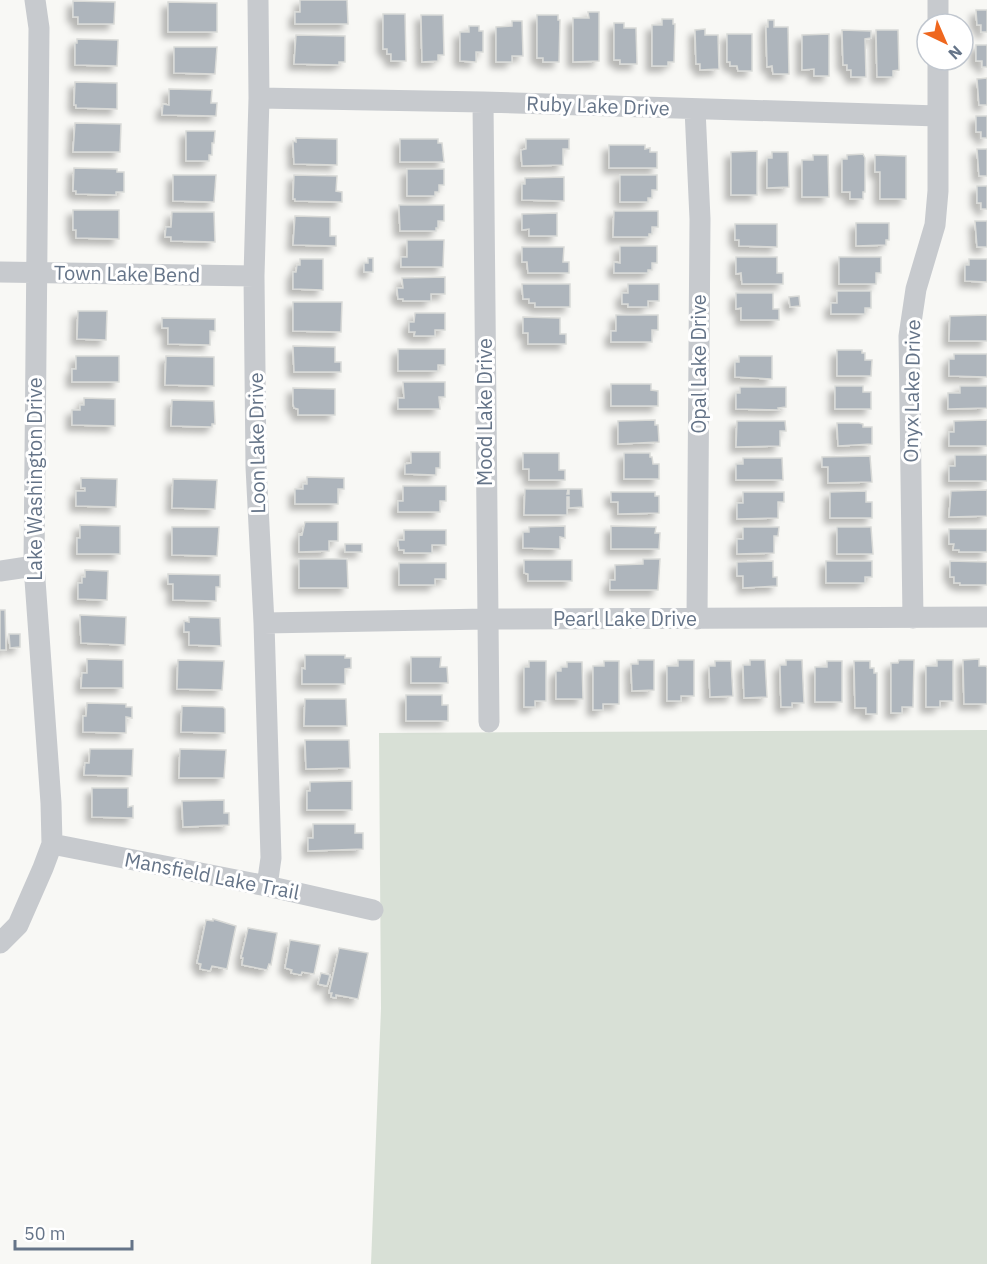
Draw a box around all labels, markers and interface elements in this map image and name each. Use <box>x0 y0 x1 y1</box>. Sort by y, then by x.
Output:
north arrow <box>915 12 975 72</box>
text: N <box>944 42 967 64</box>
street label: Ruby Lake Drive <box>526 90 670 121</box>
street label: Town Lake Bend <box>54 259 200 288</box>
street label: Opal Lake Drive <box>685 294 712 434</box>
street label: Onyx Lake Drive <box>897 319 926 463</box>
street label: Mood Lake Drive <box>471 338 498 486</box>
street label: Loon Lake Drive <box>242 372 271 514</box>
street label: Lake Washington Drive <box>21 377 48 581</box>
street label: Pearl Lake Drive <box>553 605 697 632</box>
street label: Mansfield Lake Trail <box>122 845 302 906</box>
scale bar <box>15 1213 132 1251</box>
text: 50 m <box>24 1222 66 1245</box>

